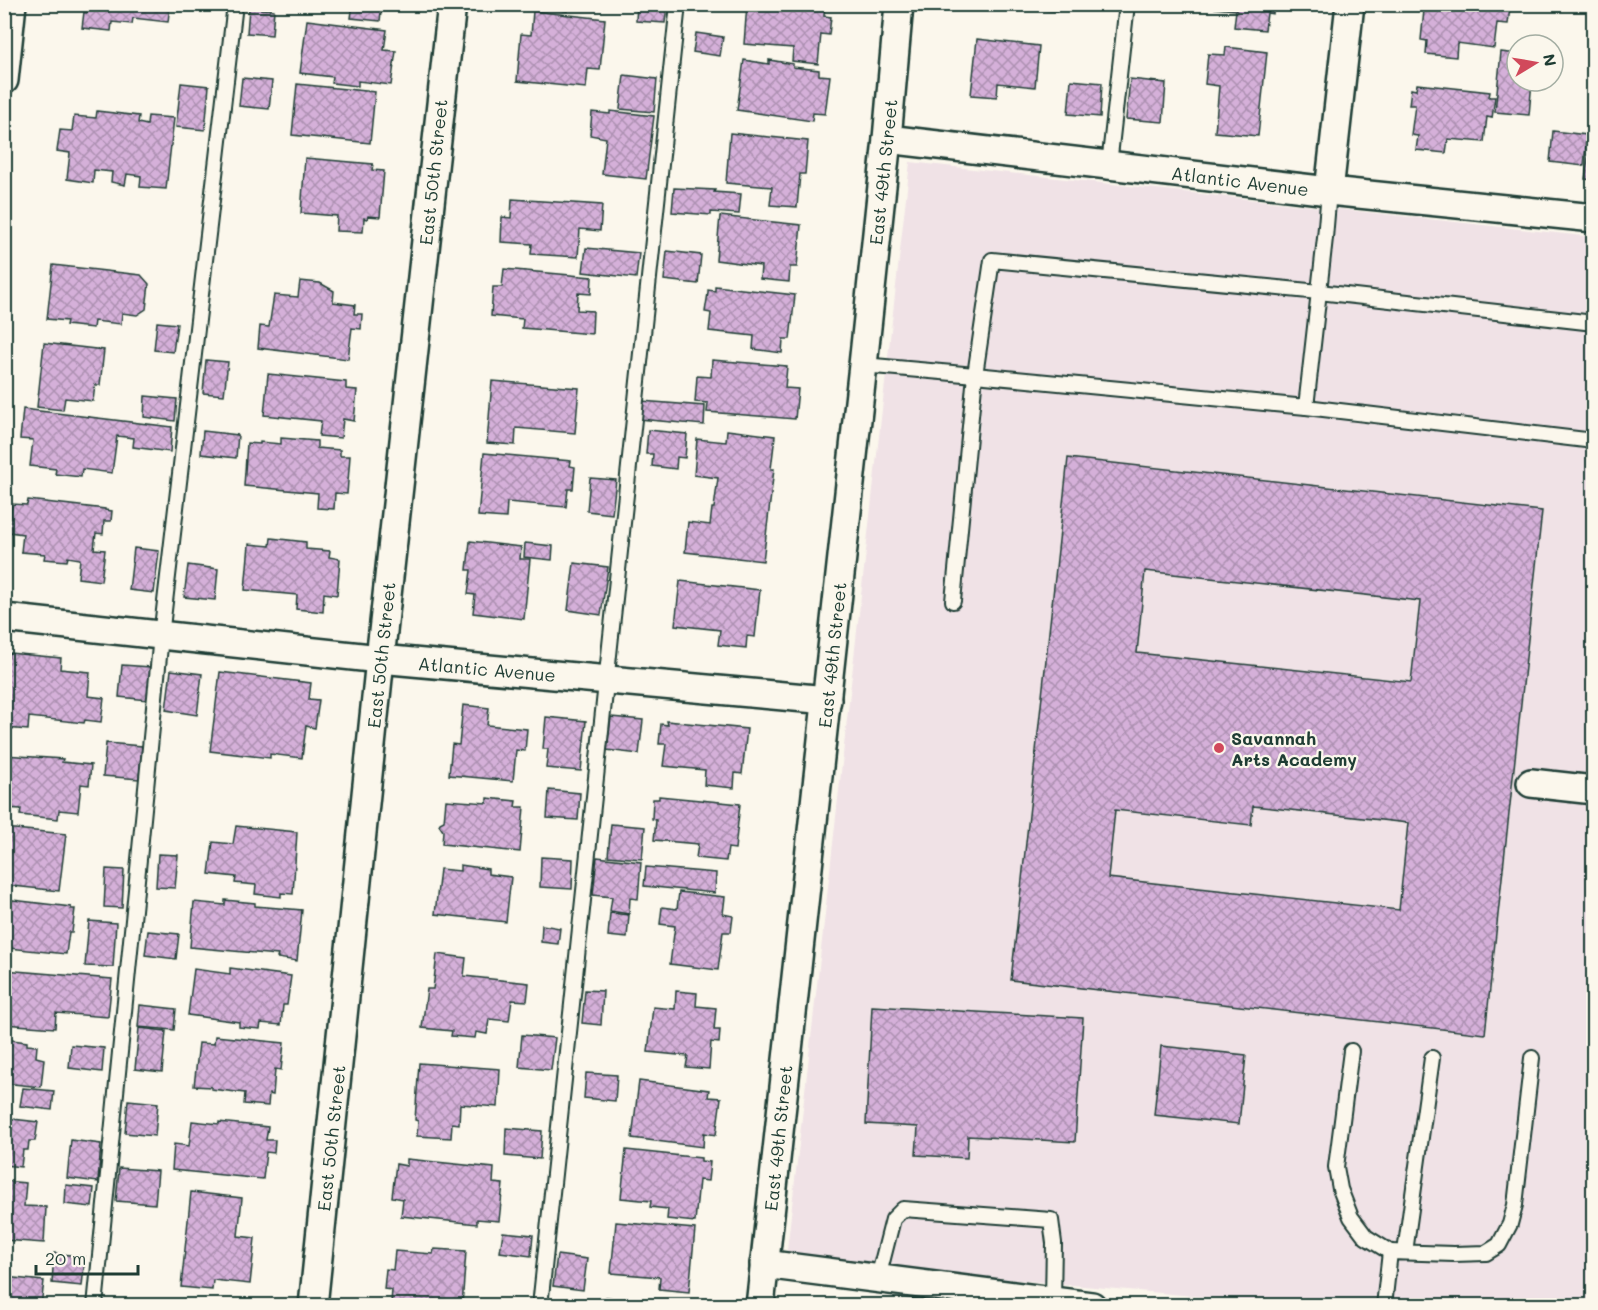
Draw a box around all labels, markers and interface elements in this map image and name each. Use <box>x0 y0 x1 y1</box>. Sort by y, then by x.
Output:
north arrow <box>1505 33 1565 93</box>
text: N <box>1539 52 1562 68</box>
street label: East 50th Street <box>413 98 453 246</box>
street label: East 49th Street <box>863 98 903 246</box>
street label: Atlantic Avenue <box>1170 161 1310 201</box>
street label: East 50th Street <box>361 581 401 729</box>
street label: East 49th Street <box>812 581 852 729</box>
street label: Atlantic Avenue <box>417 651 557 687</box>
place label: Savannah Arts Academy <box>1231 726 1357 771</box>
marker: Savannah Arts Academy <box>1212 741 1226 755</box>
street label: East 50th Street <box>311 1064 351 1212</box>
street label: East 49th Street <box>758 1064 798 1212</box>
scale bar <box>36 1238 138 1276</box>
text: 20 m <box>45 1246 86 1270</box>

